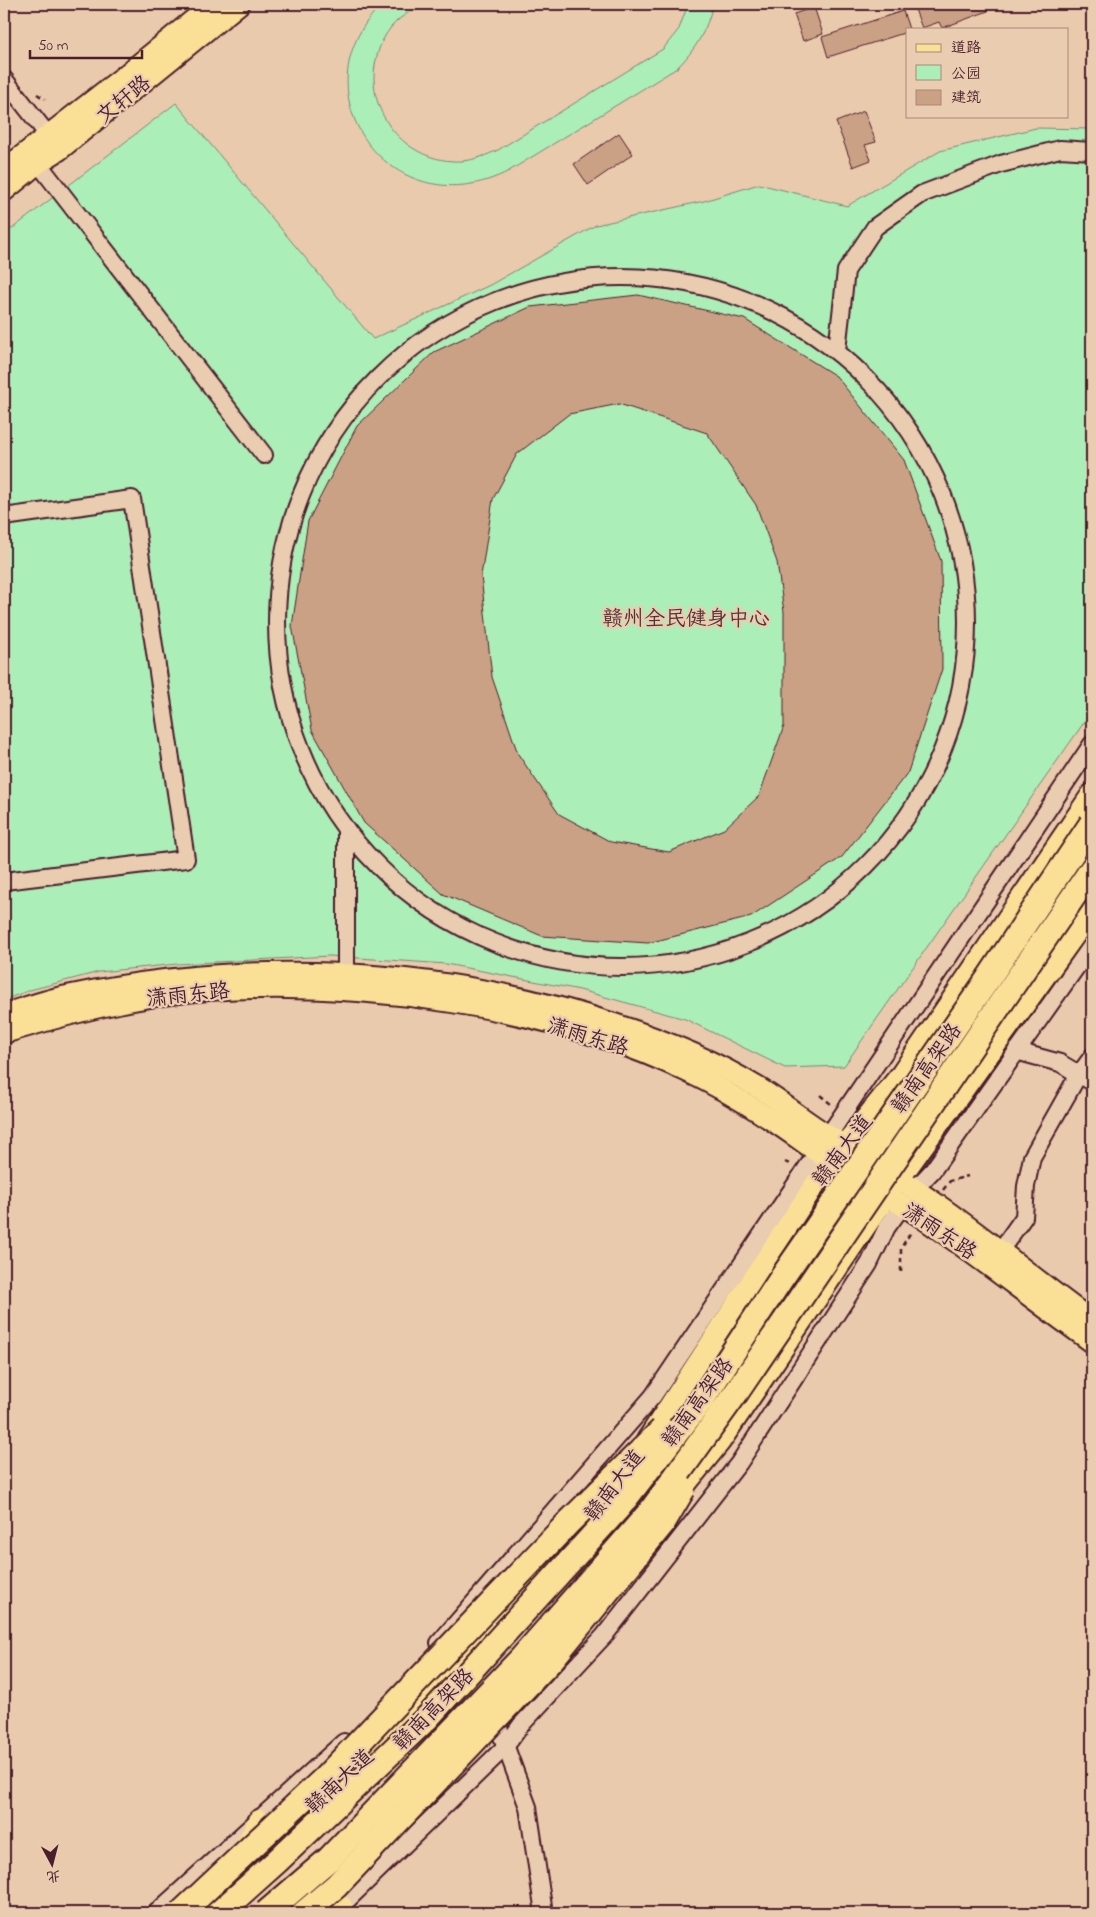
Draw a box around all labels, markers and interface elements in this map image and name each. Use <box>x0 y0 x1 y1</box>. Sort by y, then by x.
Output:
scale bar <box>30 28 142 60</box>
legend <box>906 28 1068 118</box>
text: 50 m <box>38 35 69 57</box>
text: 道路 <box>951 37 981 59</box>
text: 公园 <box>951 63 981 85</box>
street label: 文轩路 <box>90 69 158 132</box>
text: 建筑 <box>951 87 981 109</box>
park label: 赣州全民健身中心 <box>602 605 770 635</box>
street label: 潇雨东路 <box>145 977 232 1015</box>
street label: 潇雨东路 <box>543 1011 632 1065</box>
street label: 赣南高架路 <box>885 1018 970 1121</box>
street label: 赣南大道 <box>806 1109 881 1194</box>
street label: 潇雨东路 <box>896 1197 982 1269</box>
street label: 赣南高架路 <box>656 1352 742 1454</box>
street label: 赣南大道 <box>578 1444 653 1529</box>
street label: 赣南高架路 <box>387 1662 482 1759</box>
street label: 赣南大道 <box>299 1743 381 1822</box>
north arrow <box>28 1840 78 1890</box>
text: 北 <box>45 1864 62 1887</box>

